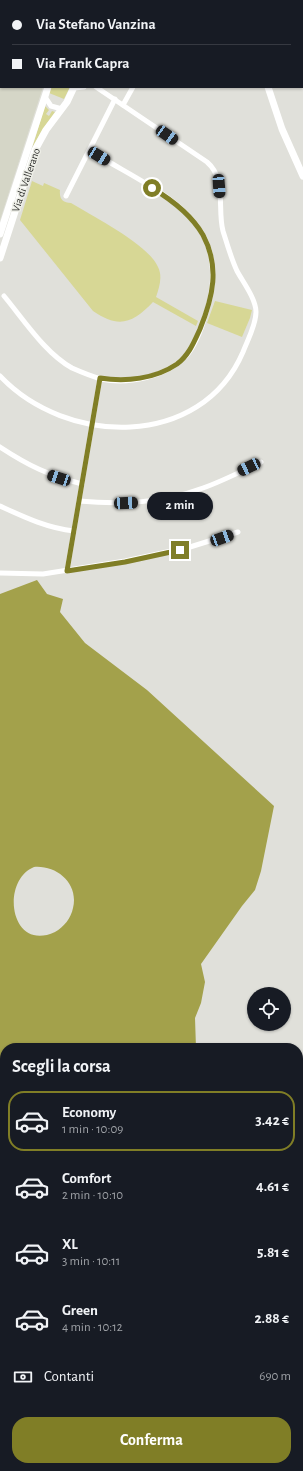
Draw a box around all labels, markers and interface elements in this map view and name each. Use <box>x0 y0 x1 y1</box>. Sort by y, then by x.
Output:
text: Via Stefano Vanzina <box>36 17 156 32</box>
text: Via Frank Capra <box>36 56 129 71</box>
car <box>154 123 180 147</box>
car <box>86 145 112 167</box>
street label: Via di Vallerano <box>10 147 42 213</box>
car <box>212 174 226 198</box>
route start <box>143 179 161 197</box>
car <box>236 456 262 478</box>
car <box>46 469 72 487</box>
callout: 2 min <box>147 492 213 520</box>
car <box>114 496 138 510</box>
text: 2 min <box>166 499 194 512</box>
car <box>209 528 235 548</box>
route end <box>171 541 189 559</box>
map controls <box>247 987 291 1031</box>
button: locate <box>247 987 291 1031</box>
text: Scegli la corsa <box>12 1058 111 1076</box>
icon: car <box>14 1103 50 1139</box>
text: Economy <box>62 1105 116 1120</box>
text: 3.42 € <box>255 1113 289 1128</box>
text: 1 min · 10:09 <box>62 1123 123 1136</box>
icon: car <box>14 1169 50 1205</box>
text: Comfort <box>62 1171 111 1186</box>
text: 4.61 € <box>256 1179 289 1194</box>
text: 2 min · 10:10 <box>62 1189 123 1202</box>
icon: car <box>14 1235 50 1271</box>
text: XL <box>62 1237 78 1252</box>
text: 5.81 € <box>257 1245 289 1260</box>
text: 3 min · 10:11 <box>62 1255 120 1268</box>
icon: car <box>14 1301 50 1337</box>
text: Green <box>62 1303 98 1318</box>
text: 2.88 € <box>254 1311 289 1326</box>
text: 4 min · 10:12 <box>62 1321 123 1334</box>
icon: cash <box>12 1366 34 1388</box>
text: Contanti <box>44 1369 94 1384</box>
text: 690 m <box>259 1370 291 1383</box>
button: Conferma <box>12 1417 291 1463</box>

